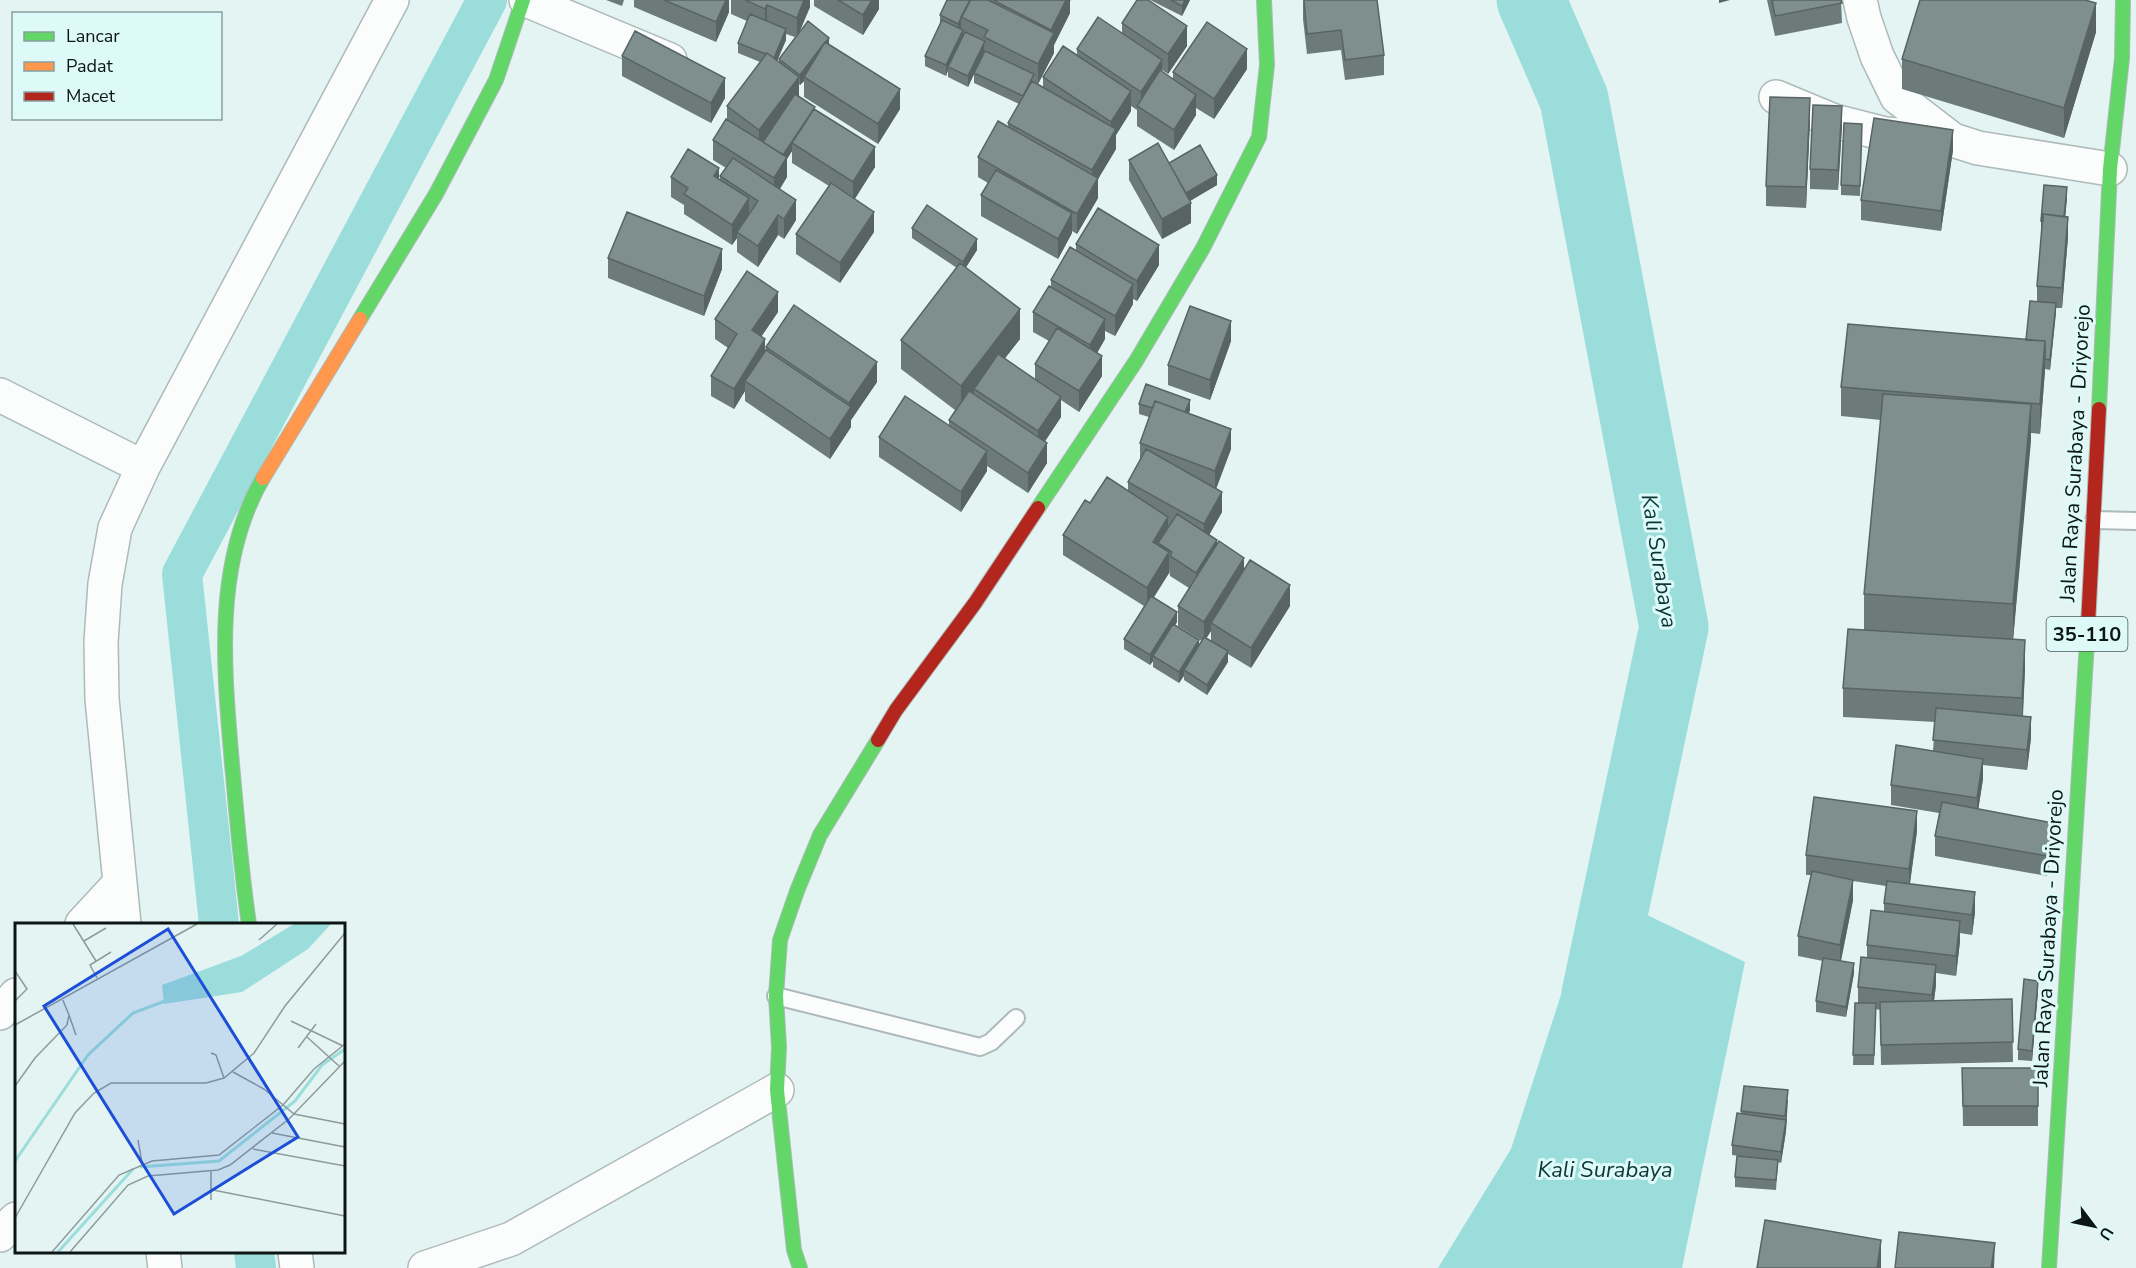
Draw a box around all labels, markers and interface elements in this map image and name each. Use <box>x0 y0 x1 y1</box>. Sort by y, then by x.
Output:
legend <box>12 12 222 120</box>
text: Lancar <box>66 24 120 48</box>
text: Padat <box>66 54 114 78</box>
text: Macet <box>66 84 116 108</box>
street label: Jalan Raya Surabaya - Driyorejo <box>2053 303 2097 604</box>
water label: Kali Surabaya <box>1634 492 1684 630</box>
road number: 35-110 <box>2046 617 2128 651</box>
street label: Jalan Raya Surabaya - Driyorejo <box>2026 788 2070 1089</box>
inset map <box>15 923 345 1253</box>
water label: Kali Surabaya <box>1537 1155 1673 1185</box>
north arrow <box>2064 1196 2124 1256</box>
text: U <box>2093 1223 2118 1244</box>

